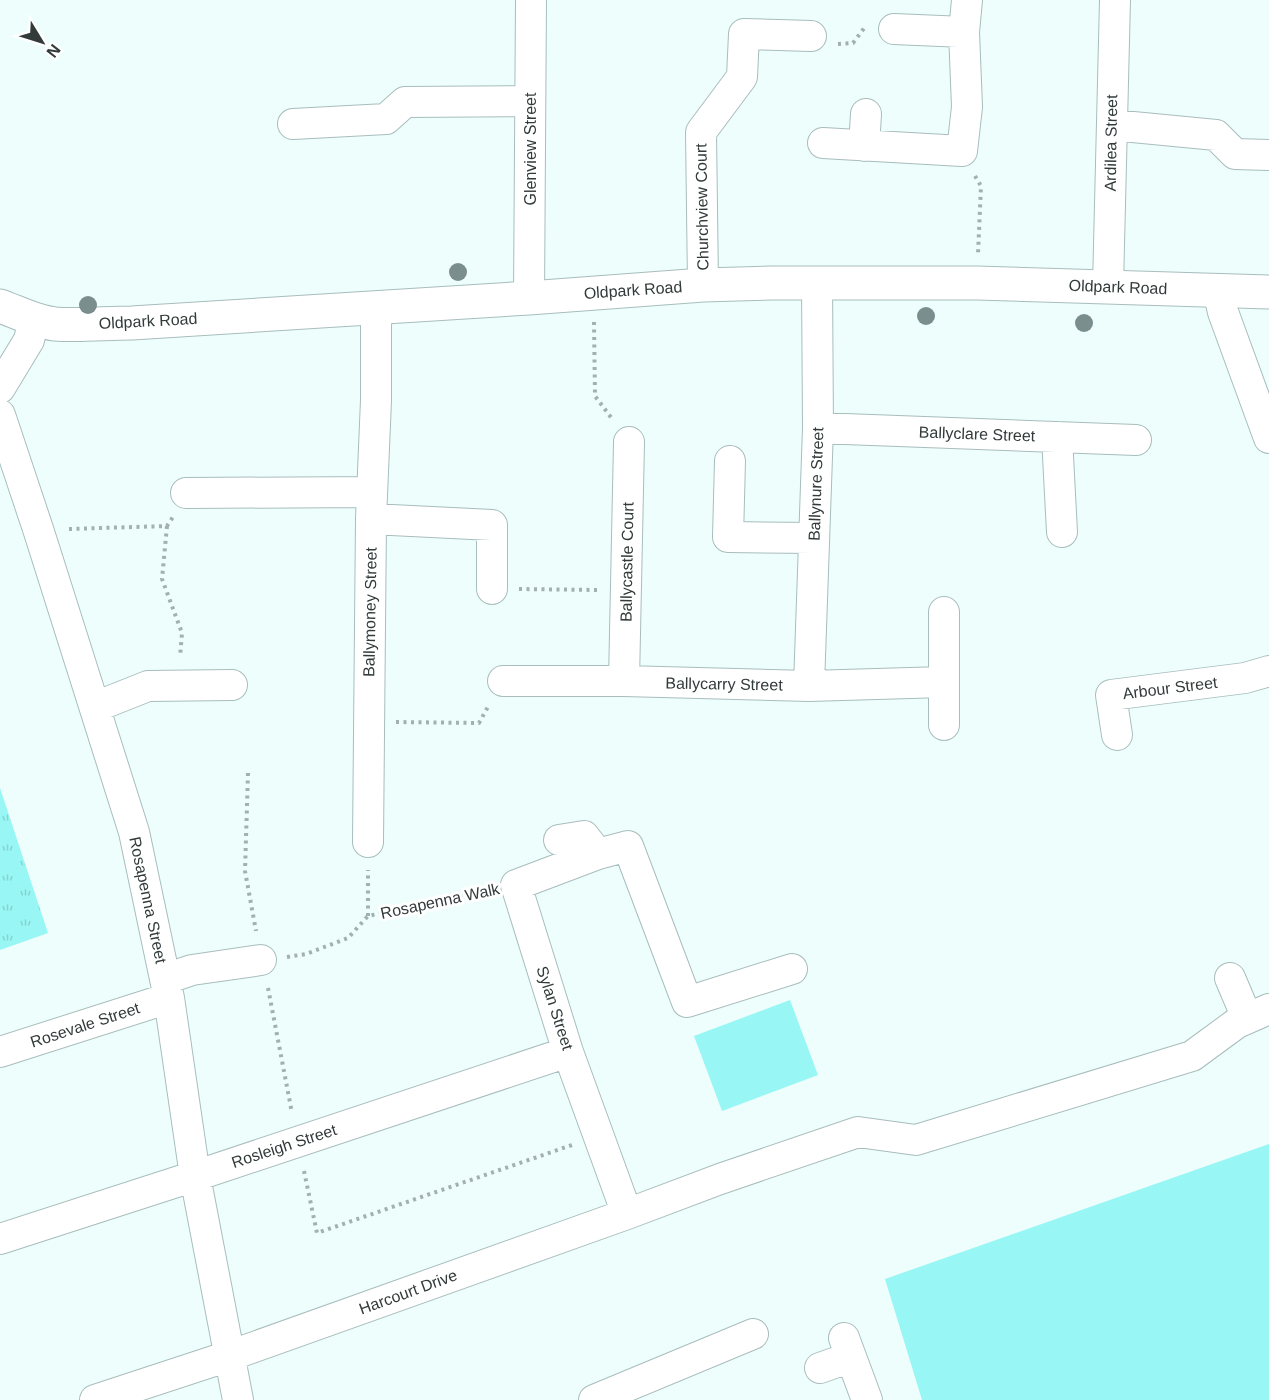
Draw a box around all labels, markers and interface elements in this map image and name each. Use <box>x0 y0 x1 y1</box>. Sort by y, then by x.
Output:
north arrow <box>12 12 72 72</box>
text: N <box>43 41 64 61</box>
street label: Glenview Street <box>522 92 539 205</box>
street label: Ardilea Street <box>1102 94 1120 192</box>
street label: Churchview Court <box>692 143 712 271</box>
street label: Oldpark Road <box>1068 277 1168 297</box>
street label: Oldpark Road <box>583 278 683 302</box>
street label: Oldpark Road <box>98 310 198 332</box>
street label: Ballyclare Street <box>918 423 1036 445</box>
street label: Ballynure Street <box>806 426 827 541</box>
street label: Ballycastle Court <box>617 501 637 622</box>
street label: Ballymoney Street <box>360 546 380 677</box>
street label: Ballycarry Street <box>665 674 783 694</box>
street label: Arbour Street <box>1122 674 1219 702</box>
street label: Rosapenna Street <box>126 835 170 965</box>
street label: Rosapenna Walk <box>379 880 502 922</box>
street label: Sylan Street <box>533 964 577 1053</box>
street label: Rosevale Street <box>28 999 142 1051</box>
street label: Rosleigh Street <box>229 1121 339 1171</box>
street label: Harcourt Drive <box>357 1266 459 1318</box>

